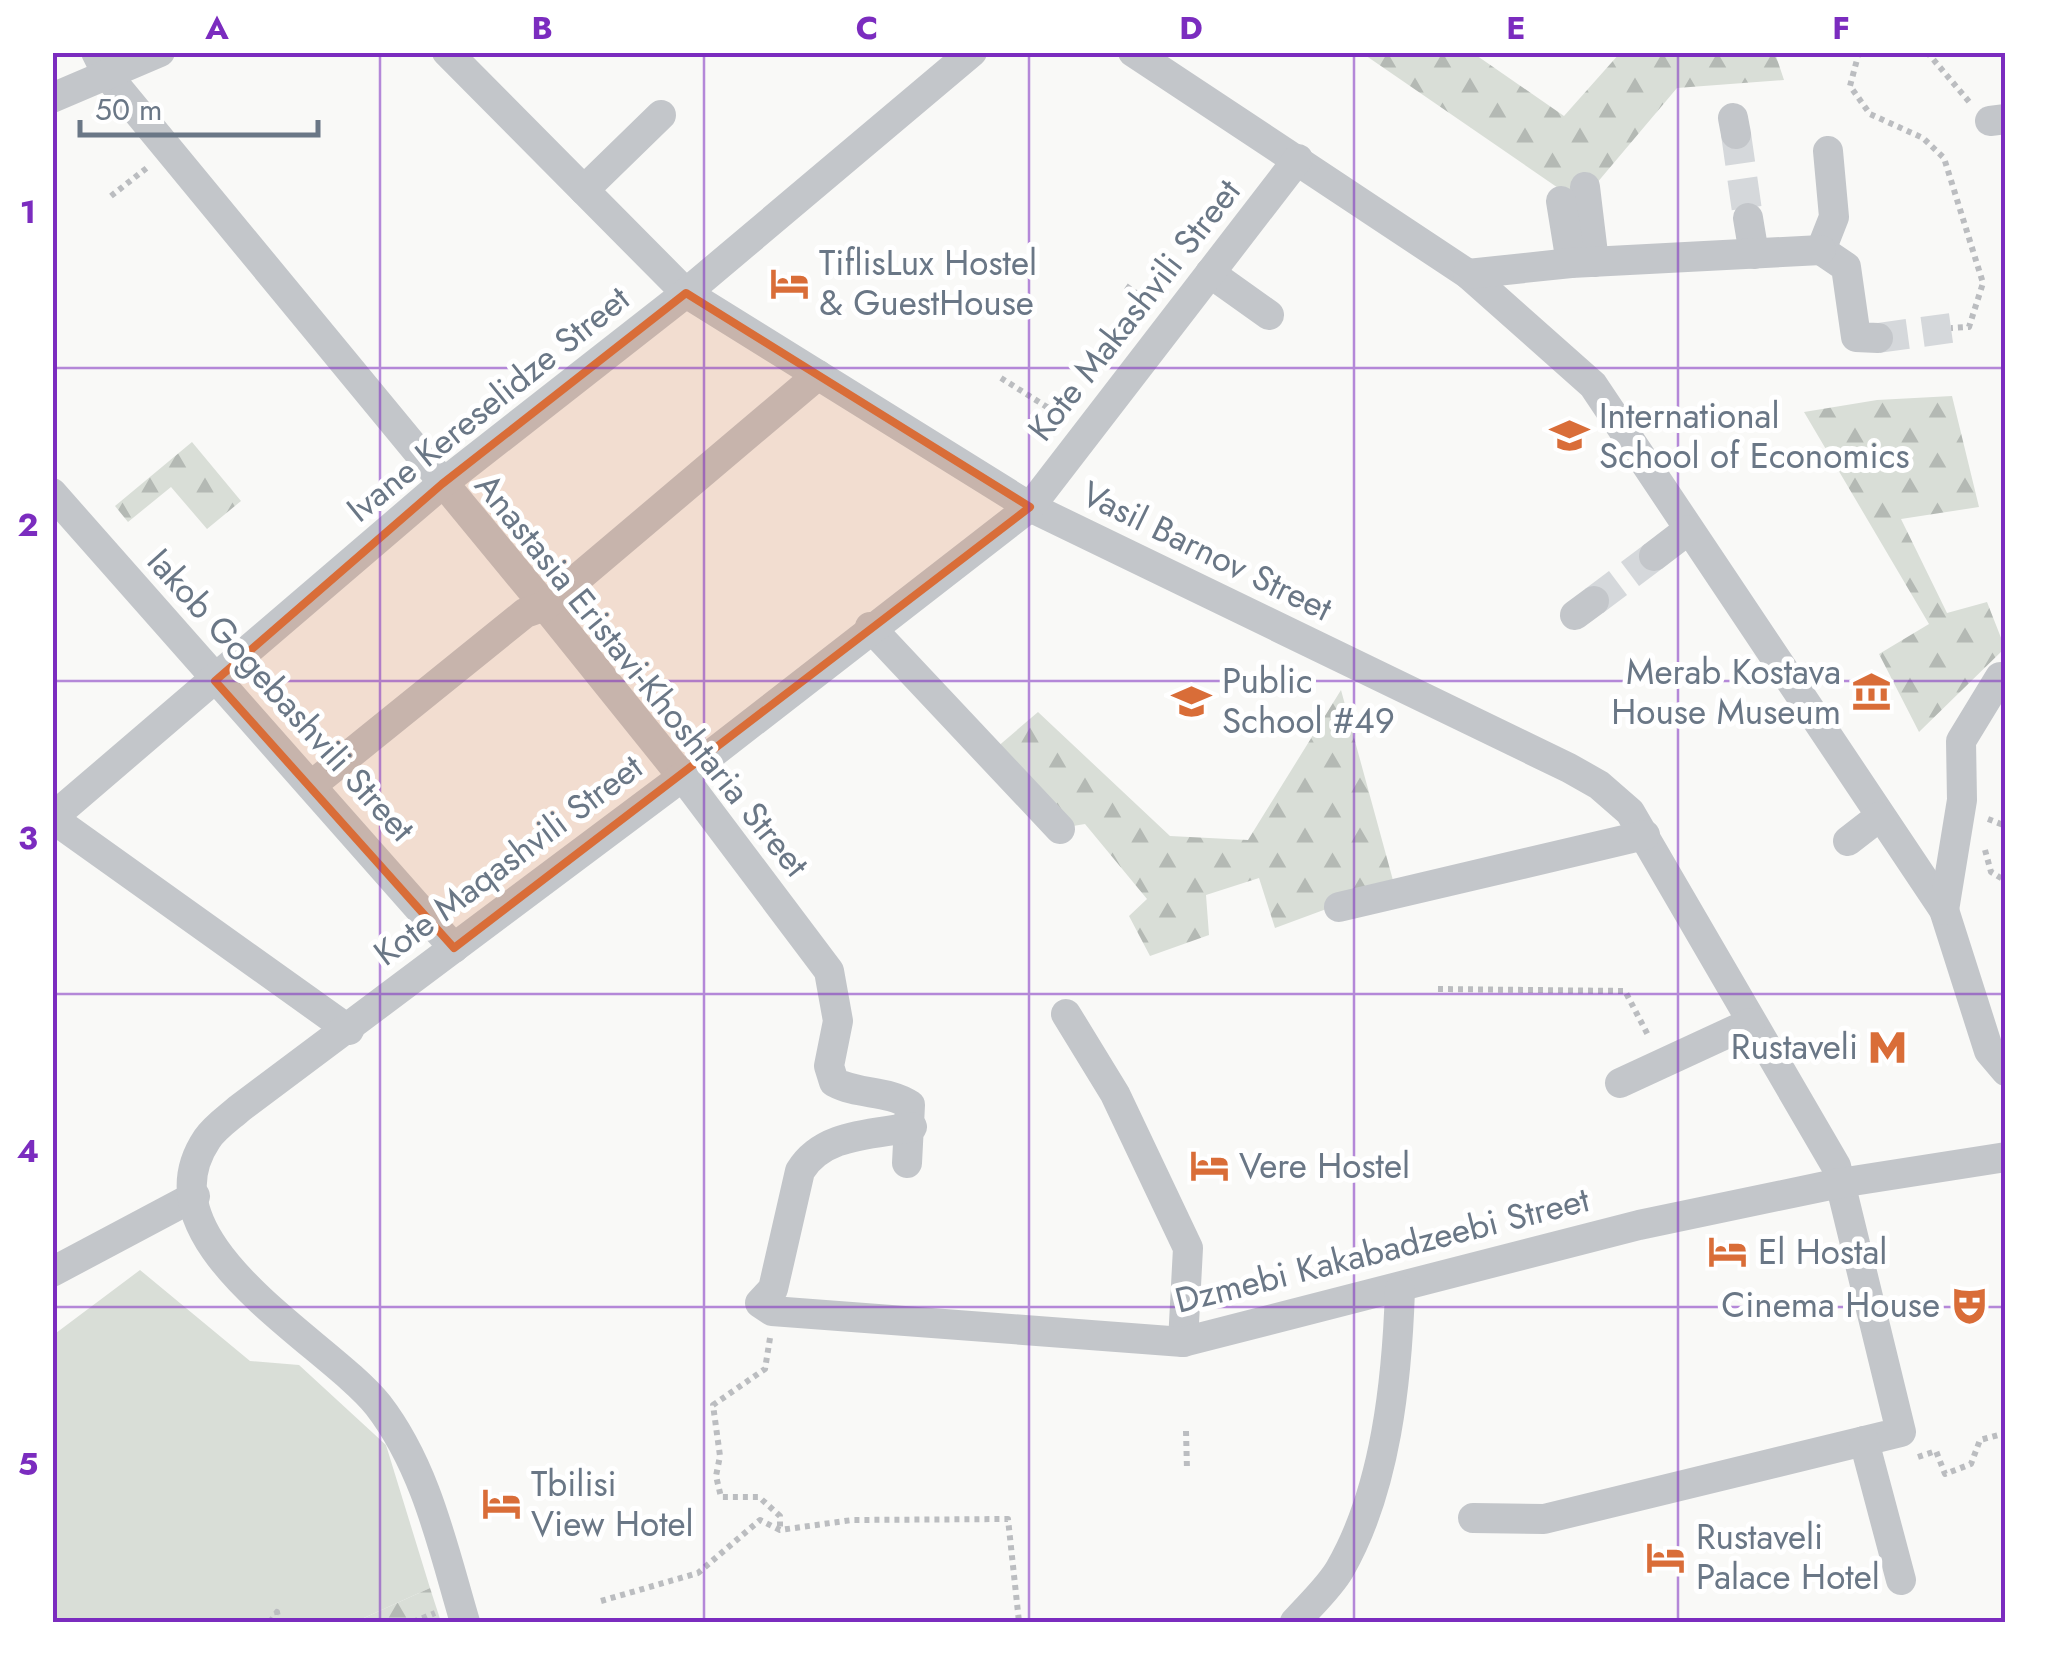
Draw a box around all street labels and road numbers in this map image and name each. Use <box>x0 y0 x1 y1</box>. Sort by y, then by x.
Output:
street label: Kote Makashvili Street <box>1016 168 1253 452</box>
street label: Ivane Kereselidze Street <box>336 274 641 534</box>
street label: Anastasia Eristavi-Khoshtaria Street <box>463 462 821 888</box>
street label: Vasil Barnov Street <box>1073 469 1341 634</box>
street label: Iakob Gogebashvili Street <box>136 538 427 853</box>
street label: Kote Maqashvili Street <box>363 742 653 978</box>
street label: Dzmebi Kakabadzeebi Street <box>1170 1174 1595 1326</box>

